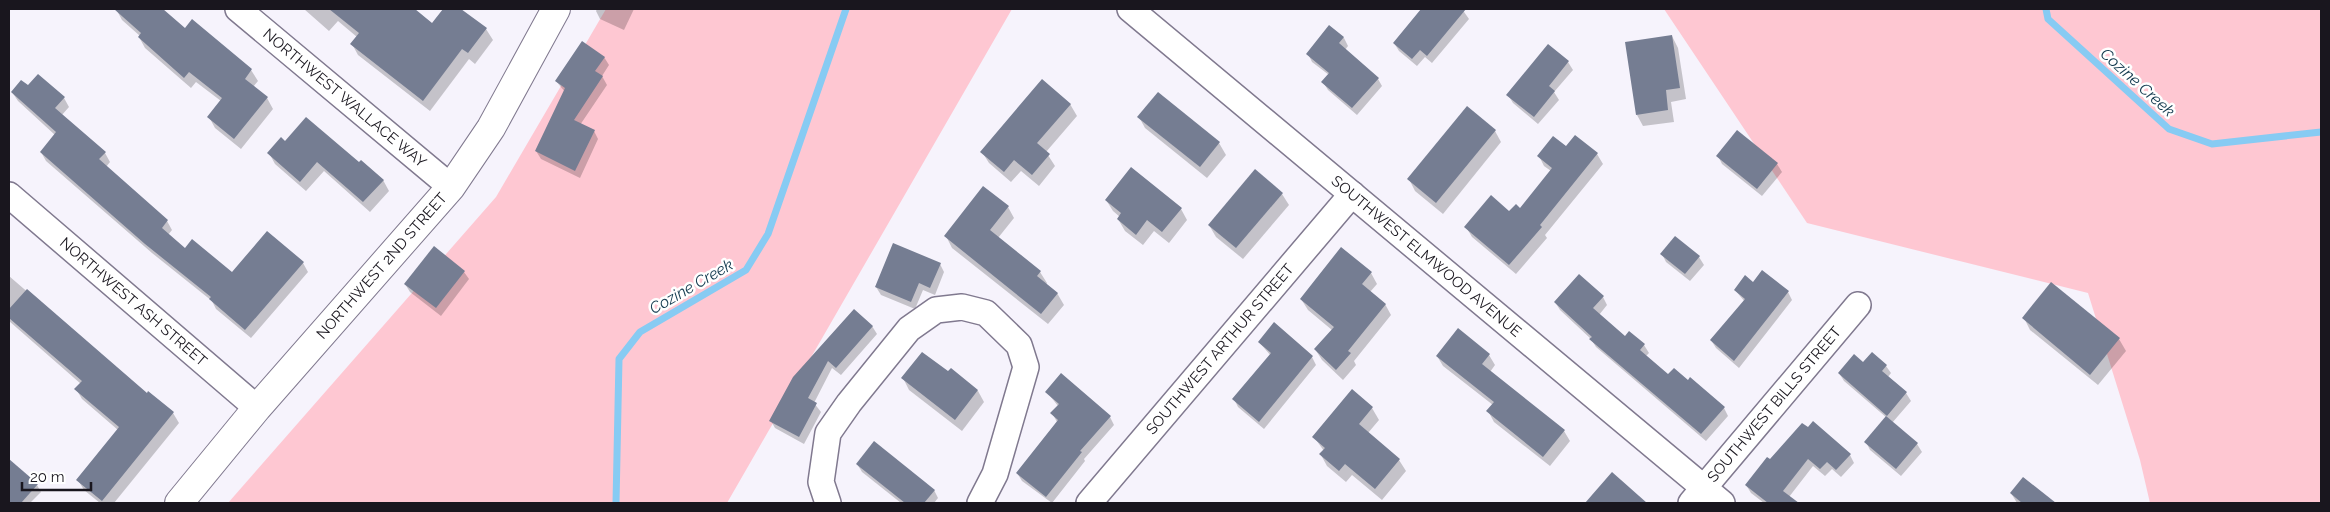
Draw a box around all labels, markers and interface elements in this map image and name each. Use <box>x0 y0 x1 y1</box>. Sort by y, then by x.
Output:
street label: NORTHWEST WALLACE WAY <box>259 25 430 172</box>
water label: Cozine Creek <box>2097 44 2179 121</box>
street label: SOUTHWEST ELMWOOD AVENUE <box>1328 172 1525 341</box>
street label: NORTHWEST 2ND STREET <box>313 189 451 343</box>
street label: NORTHWEST ASH STREET <box>56 234 211 370</box>
water label: Cozine Creek <box>646 255 737 318</box>
street label: SOUTHWEST ARTHUR STREET <box>1142 260 1298 438</box>
street label: SOUTHWEST BILLS STREET <box>1703 323 1845 486</box>
scale bar <box>22 460 91 492</box>
text: 20 m <box>30 468 65 486</box>

